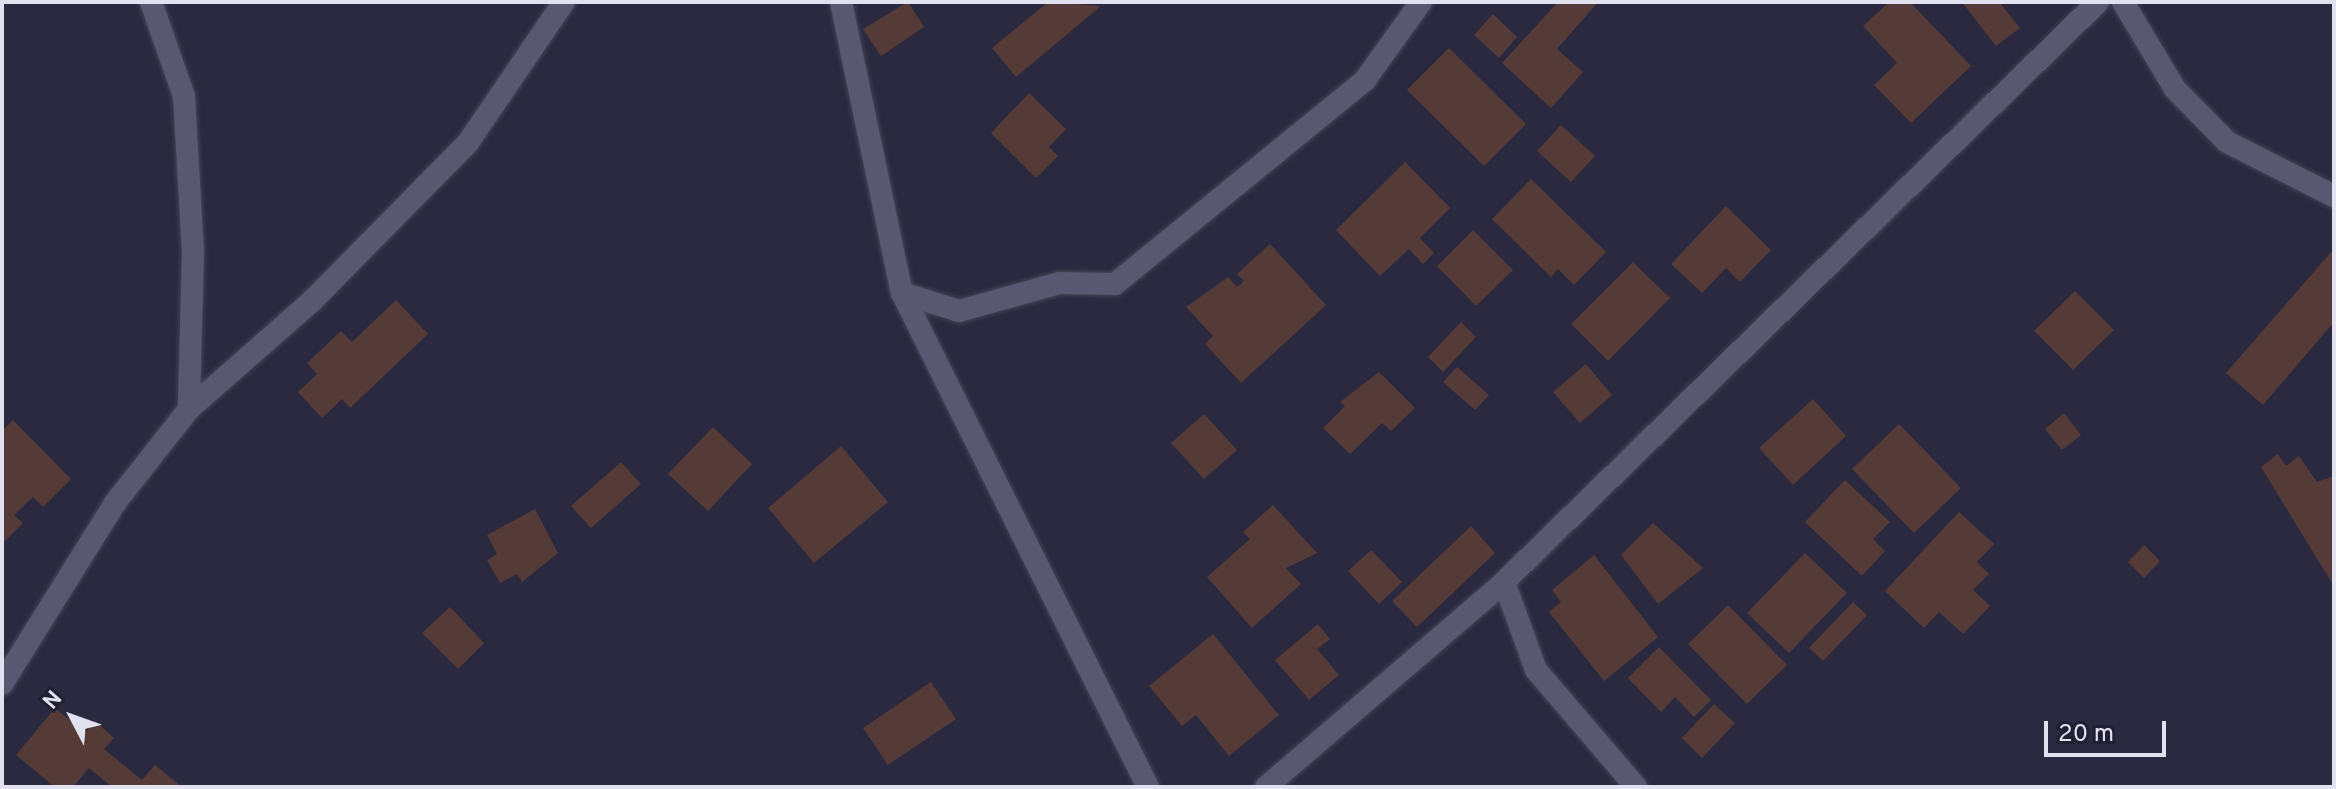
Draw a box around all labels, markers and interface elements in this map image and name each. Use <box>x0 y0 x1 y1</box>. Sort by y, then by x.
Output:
north arrow <box>32 677 112 757</box>
text: N <box>38 686 69 716</box>
scale bar <box>2048 705 2170 755</box>
text: 20 m <box>2058 720 2114 750</box>

